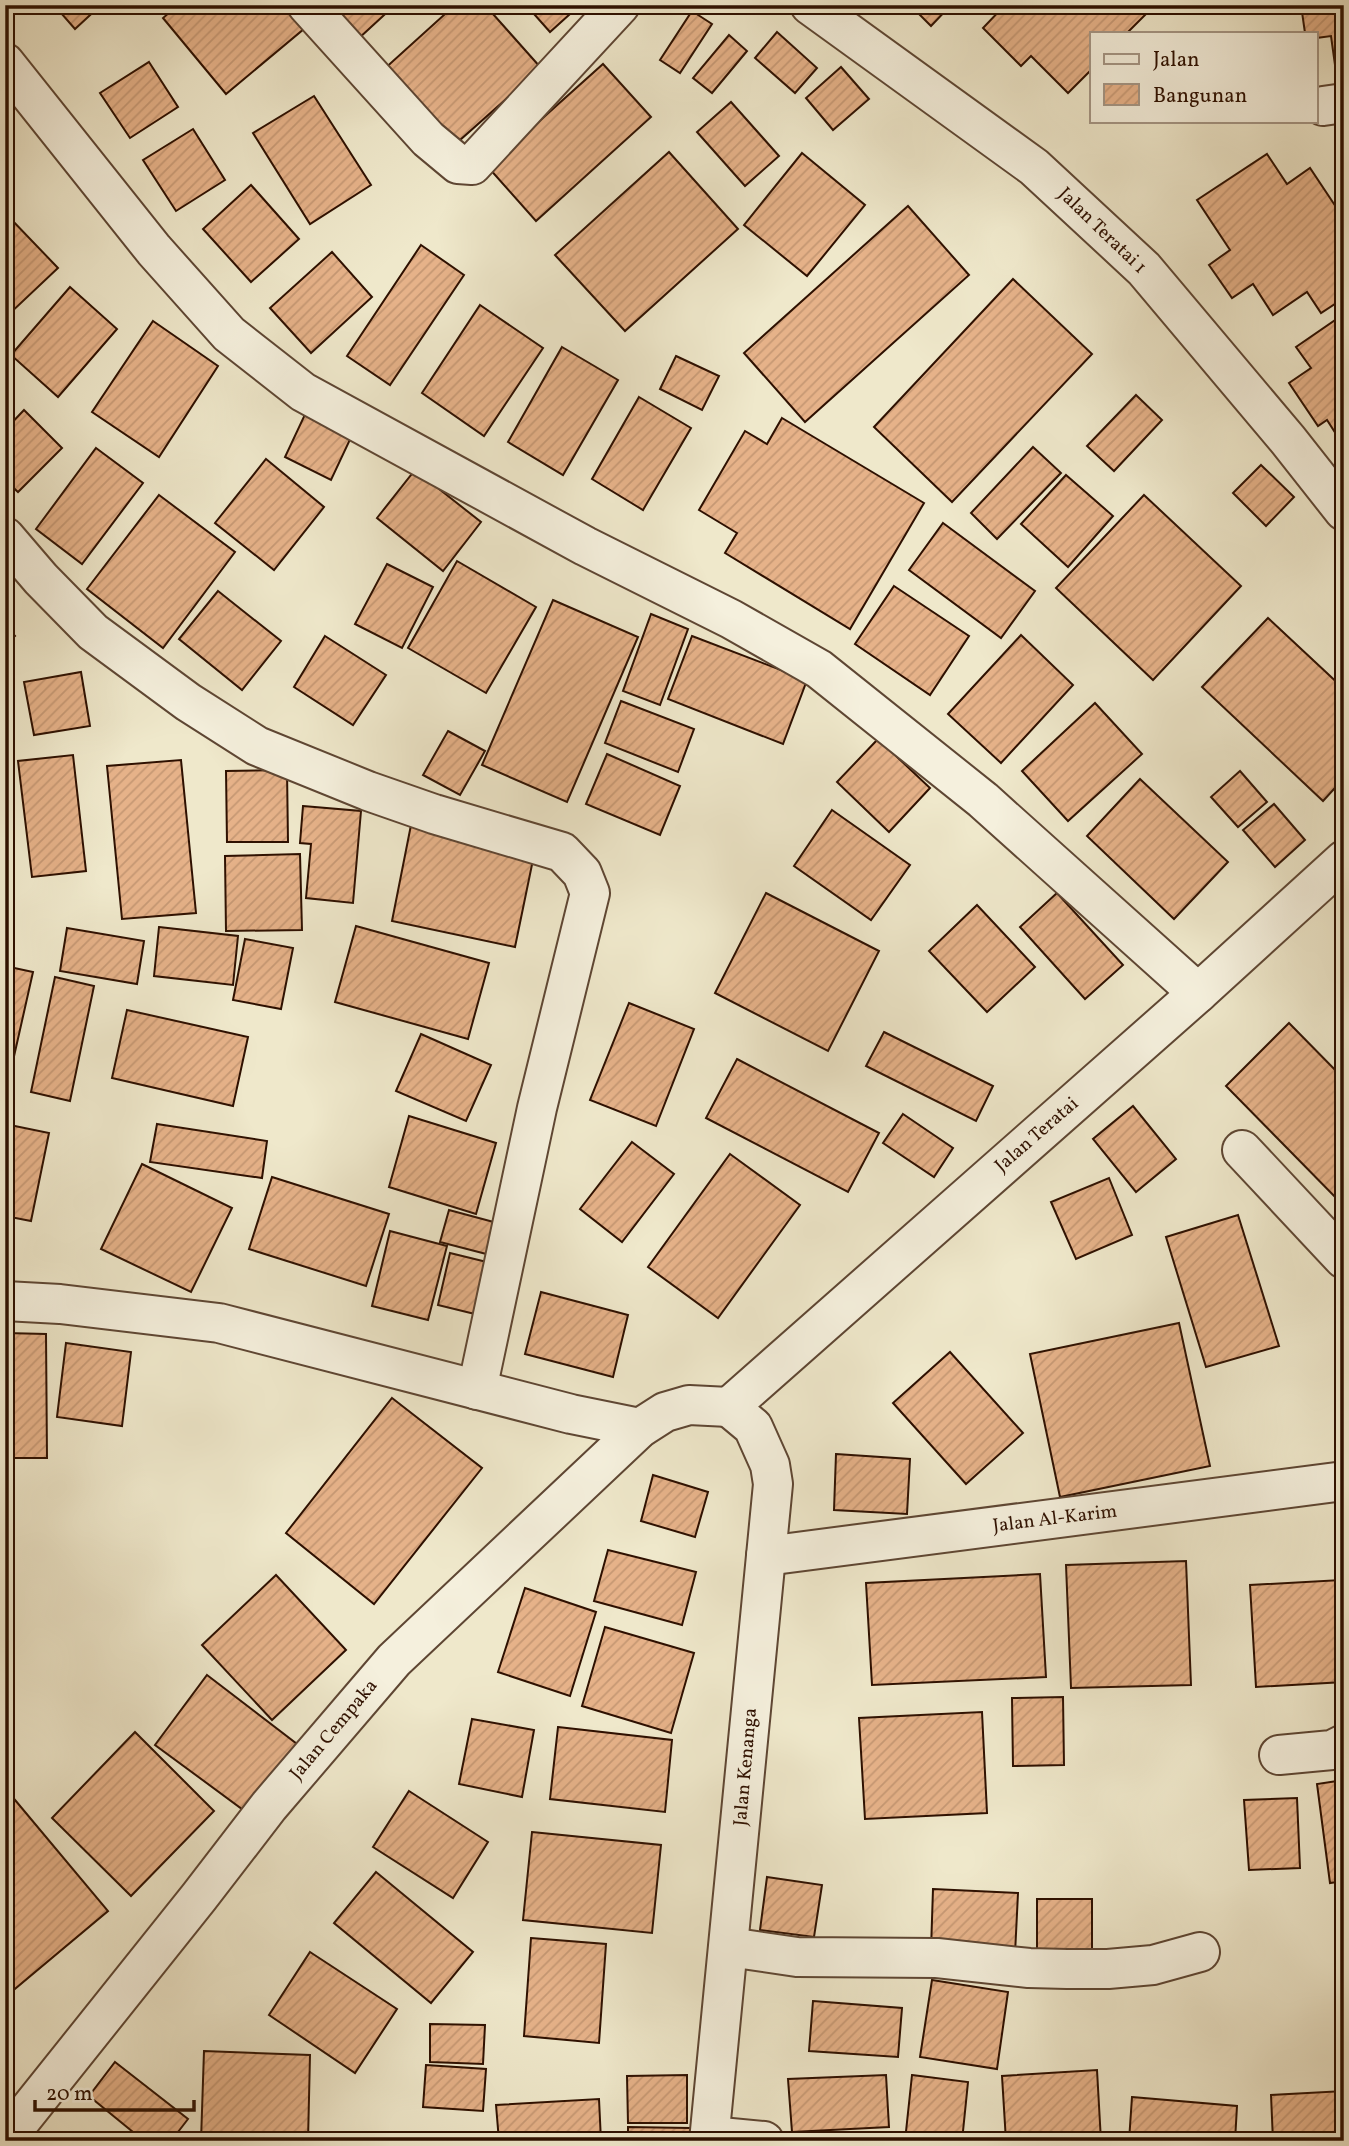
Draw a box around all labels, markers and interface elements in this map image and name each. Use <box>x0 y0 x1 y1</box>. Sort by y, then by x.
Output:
legend <box>1090 32 1318 122</box>
text: Jalan <box>1153 46 1200 75</box>
text: Bangunan <box>1153 82 1247 111</box>
street label: Jalan Teratai 1 <box>1052 182 1152 280</box>
street label: Jalan Teratai <box>990 1091 1085 1179</box>
street label: Jalan Al-Karim <box>991 1498 1119 1540</box>
street label: Jalan Cempaka <box>284 1674 384 1786</box>
street label: Jalan Kenanga <box>728 1707 764 1827</box>
scale bar <box>35 2069 194 2113</box>
text: 20 m <box>46 2080 92 2109</box>

